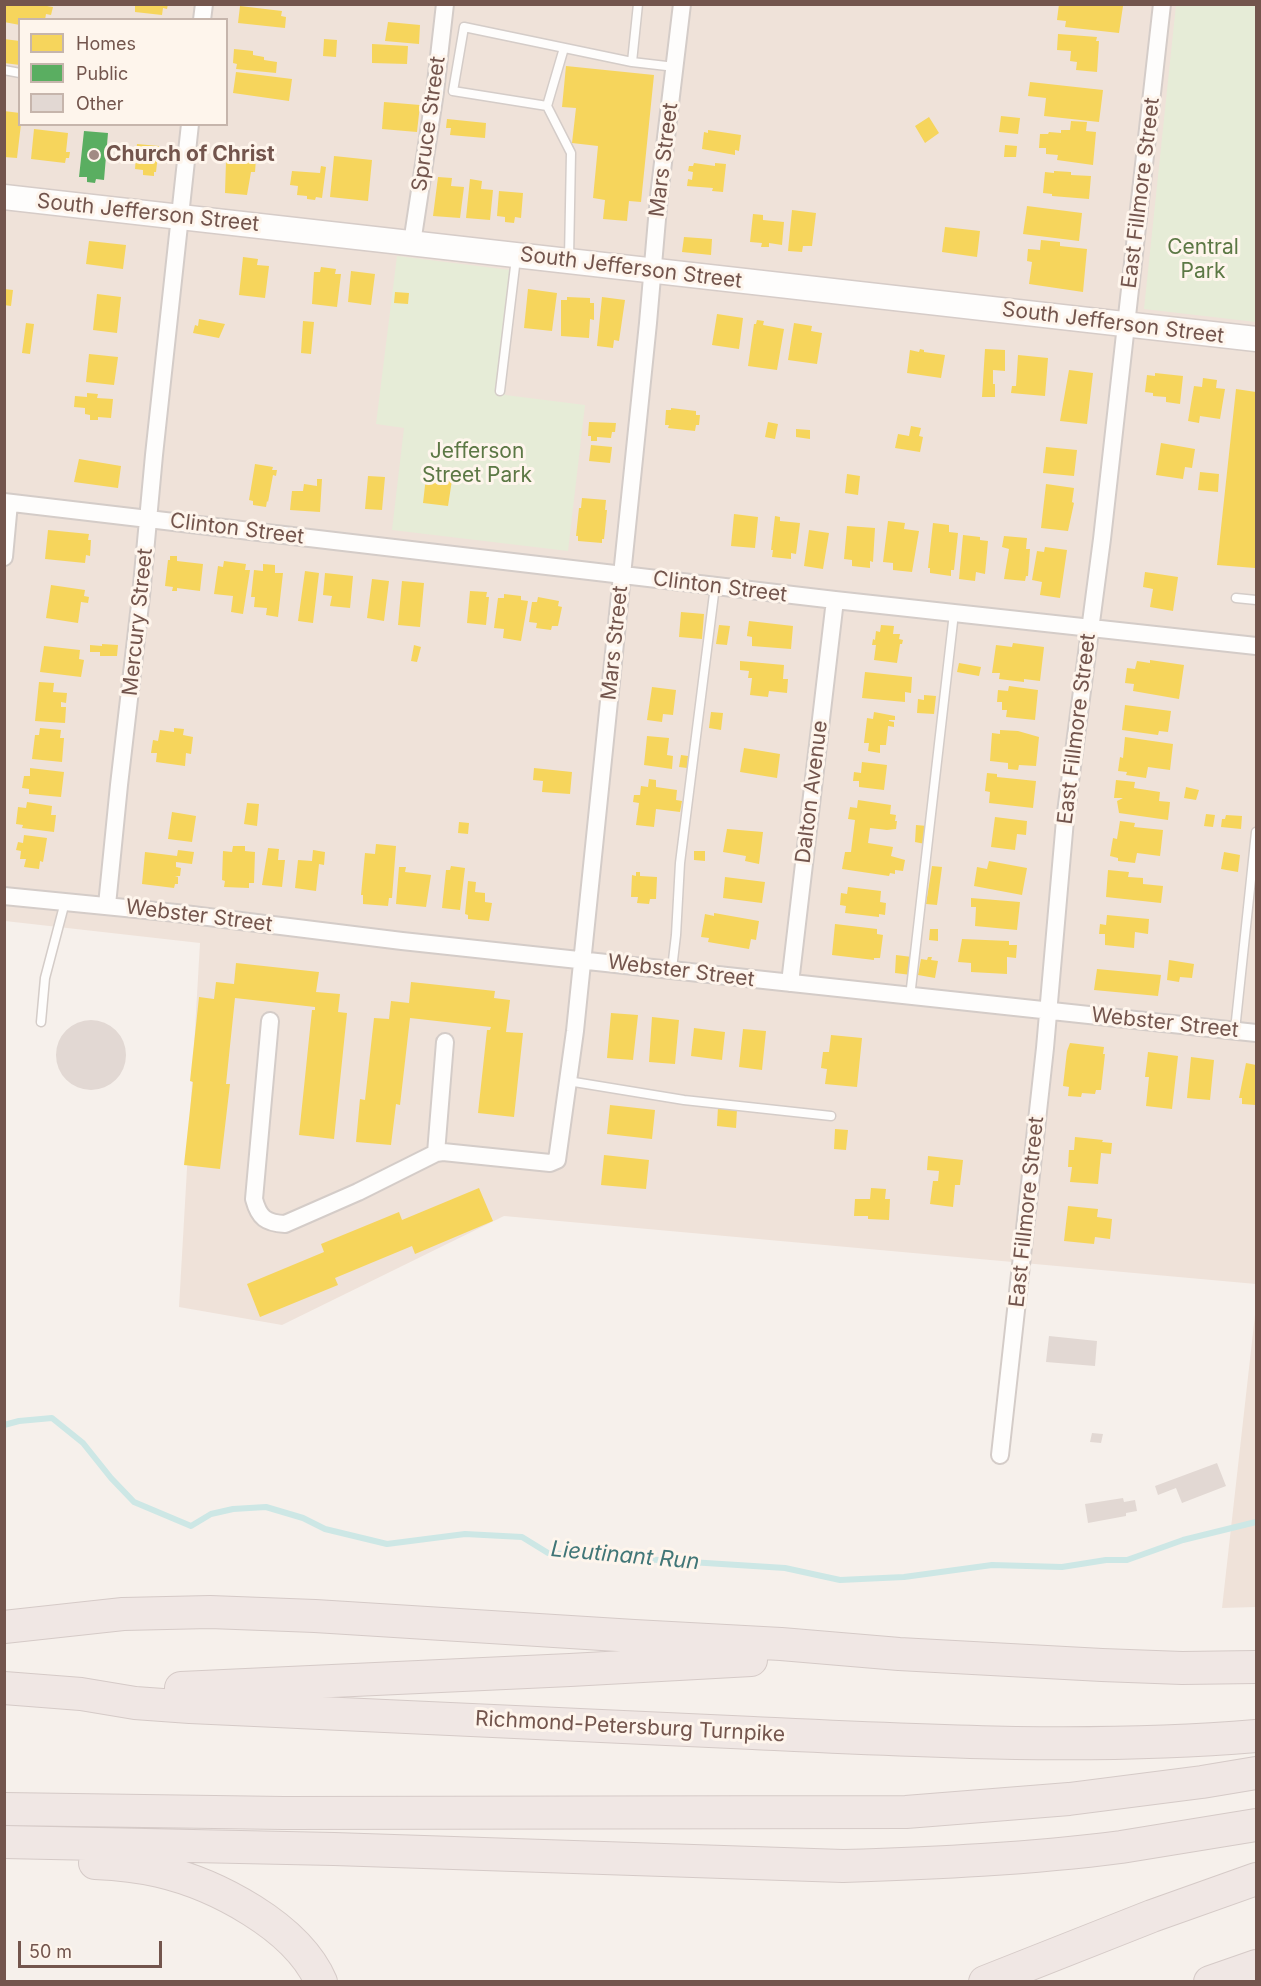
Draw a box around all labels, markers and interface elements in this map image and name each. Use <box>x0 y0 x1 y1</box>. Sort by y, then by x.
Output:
legend <box>18 18 228 126</box>
text: Homes <box>76 33 136 54</box>
street label: Spruce Street <box>407 55 451 193</box>
text: Public <box>76 63 128 84</box>
text: Other <box>76 93 124 114</box>
street label: East Fillmore Street <box>1117 96 1165 290</box>
street label: Mars Street <box>644 101 684 219</box>
place label: Church of Christ <box>106 142 275 168</box>
marker: Church of Christ <box>87 148 101 162</box>
street label: South Jefferson Street <box>36 189 260 237</box>
park label: Central Park <box>1167 235 1239 285</box>
street label: South Jefferson Street <box>519 242 743 294</box>
street label: South Jefferson Street <box>1001 297 1225 349</box>
park label: Jefferson Street Park <box>422 439 532 489</box>
street label: Clinton Street <box>169 508 305 550</box>
street label: Mercury Street <box>118 547 158 697</box>
street label: Clinton Street <box>652 566 788 608</box>
street label: Mars Street <box>596 585 634 701</box>
street label: East Fillmore Street <box>1053 632 1101 826</box>
street label: Dalton Avenue <box>791 719 833 865</box>
street label: Webster Street <box>124 894 274 938</box>
street label: Webster Street <box>606 949 756 993</box>
street label: Webster Street <box>1090 1003 1240 1043</box>
street label: East Fillmore Street <box>1004 1115 1050 1309</box>
water label: Lieutinant Run <box>550 1536 700 1576</box>
street label: Richmond-Petersburg Turnpike <box>474 1706 786 1748</box>
scale bar <box>21 1929 165 1967</box>
text: 50 m <box>29 1941 72 1962</box>

